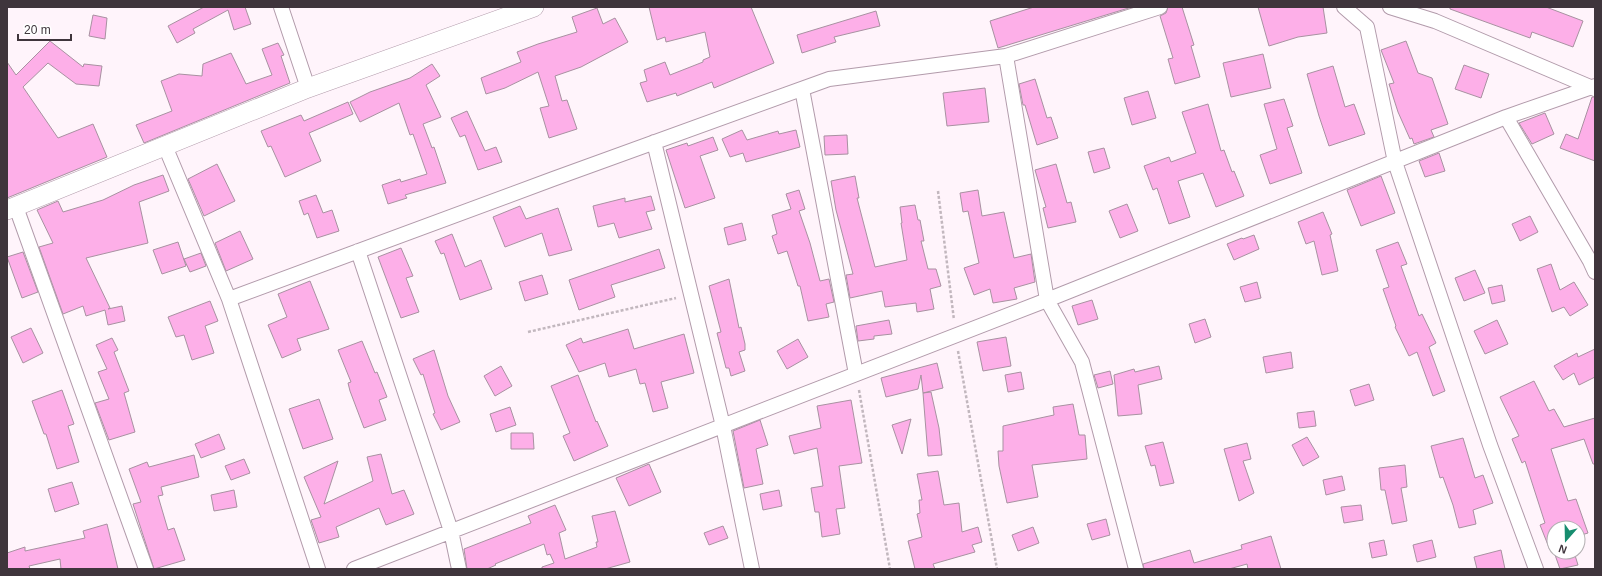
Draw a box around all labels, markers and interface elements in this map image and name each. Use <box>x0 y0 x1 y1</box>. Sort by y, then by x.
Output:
scale bar <box>18 16 71 42</box>
text: 20 m <box>24 23 51 37</box>
north arrow <box>1546 520 1586 560</box>
text: N <box>1557 542 1568 556</box>

